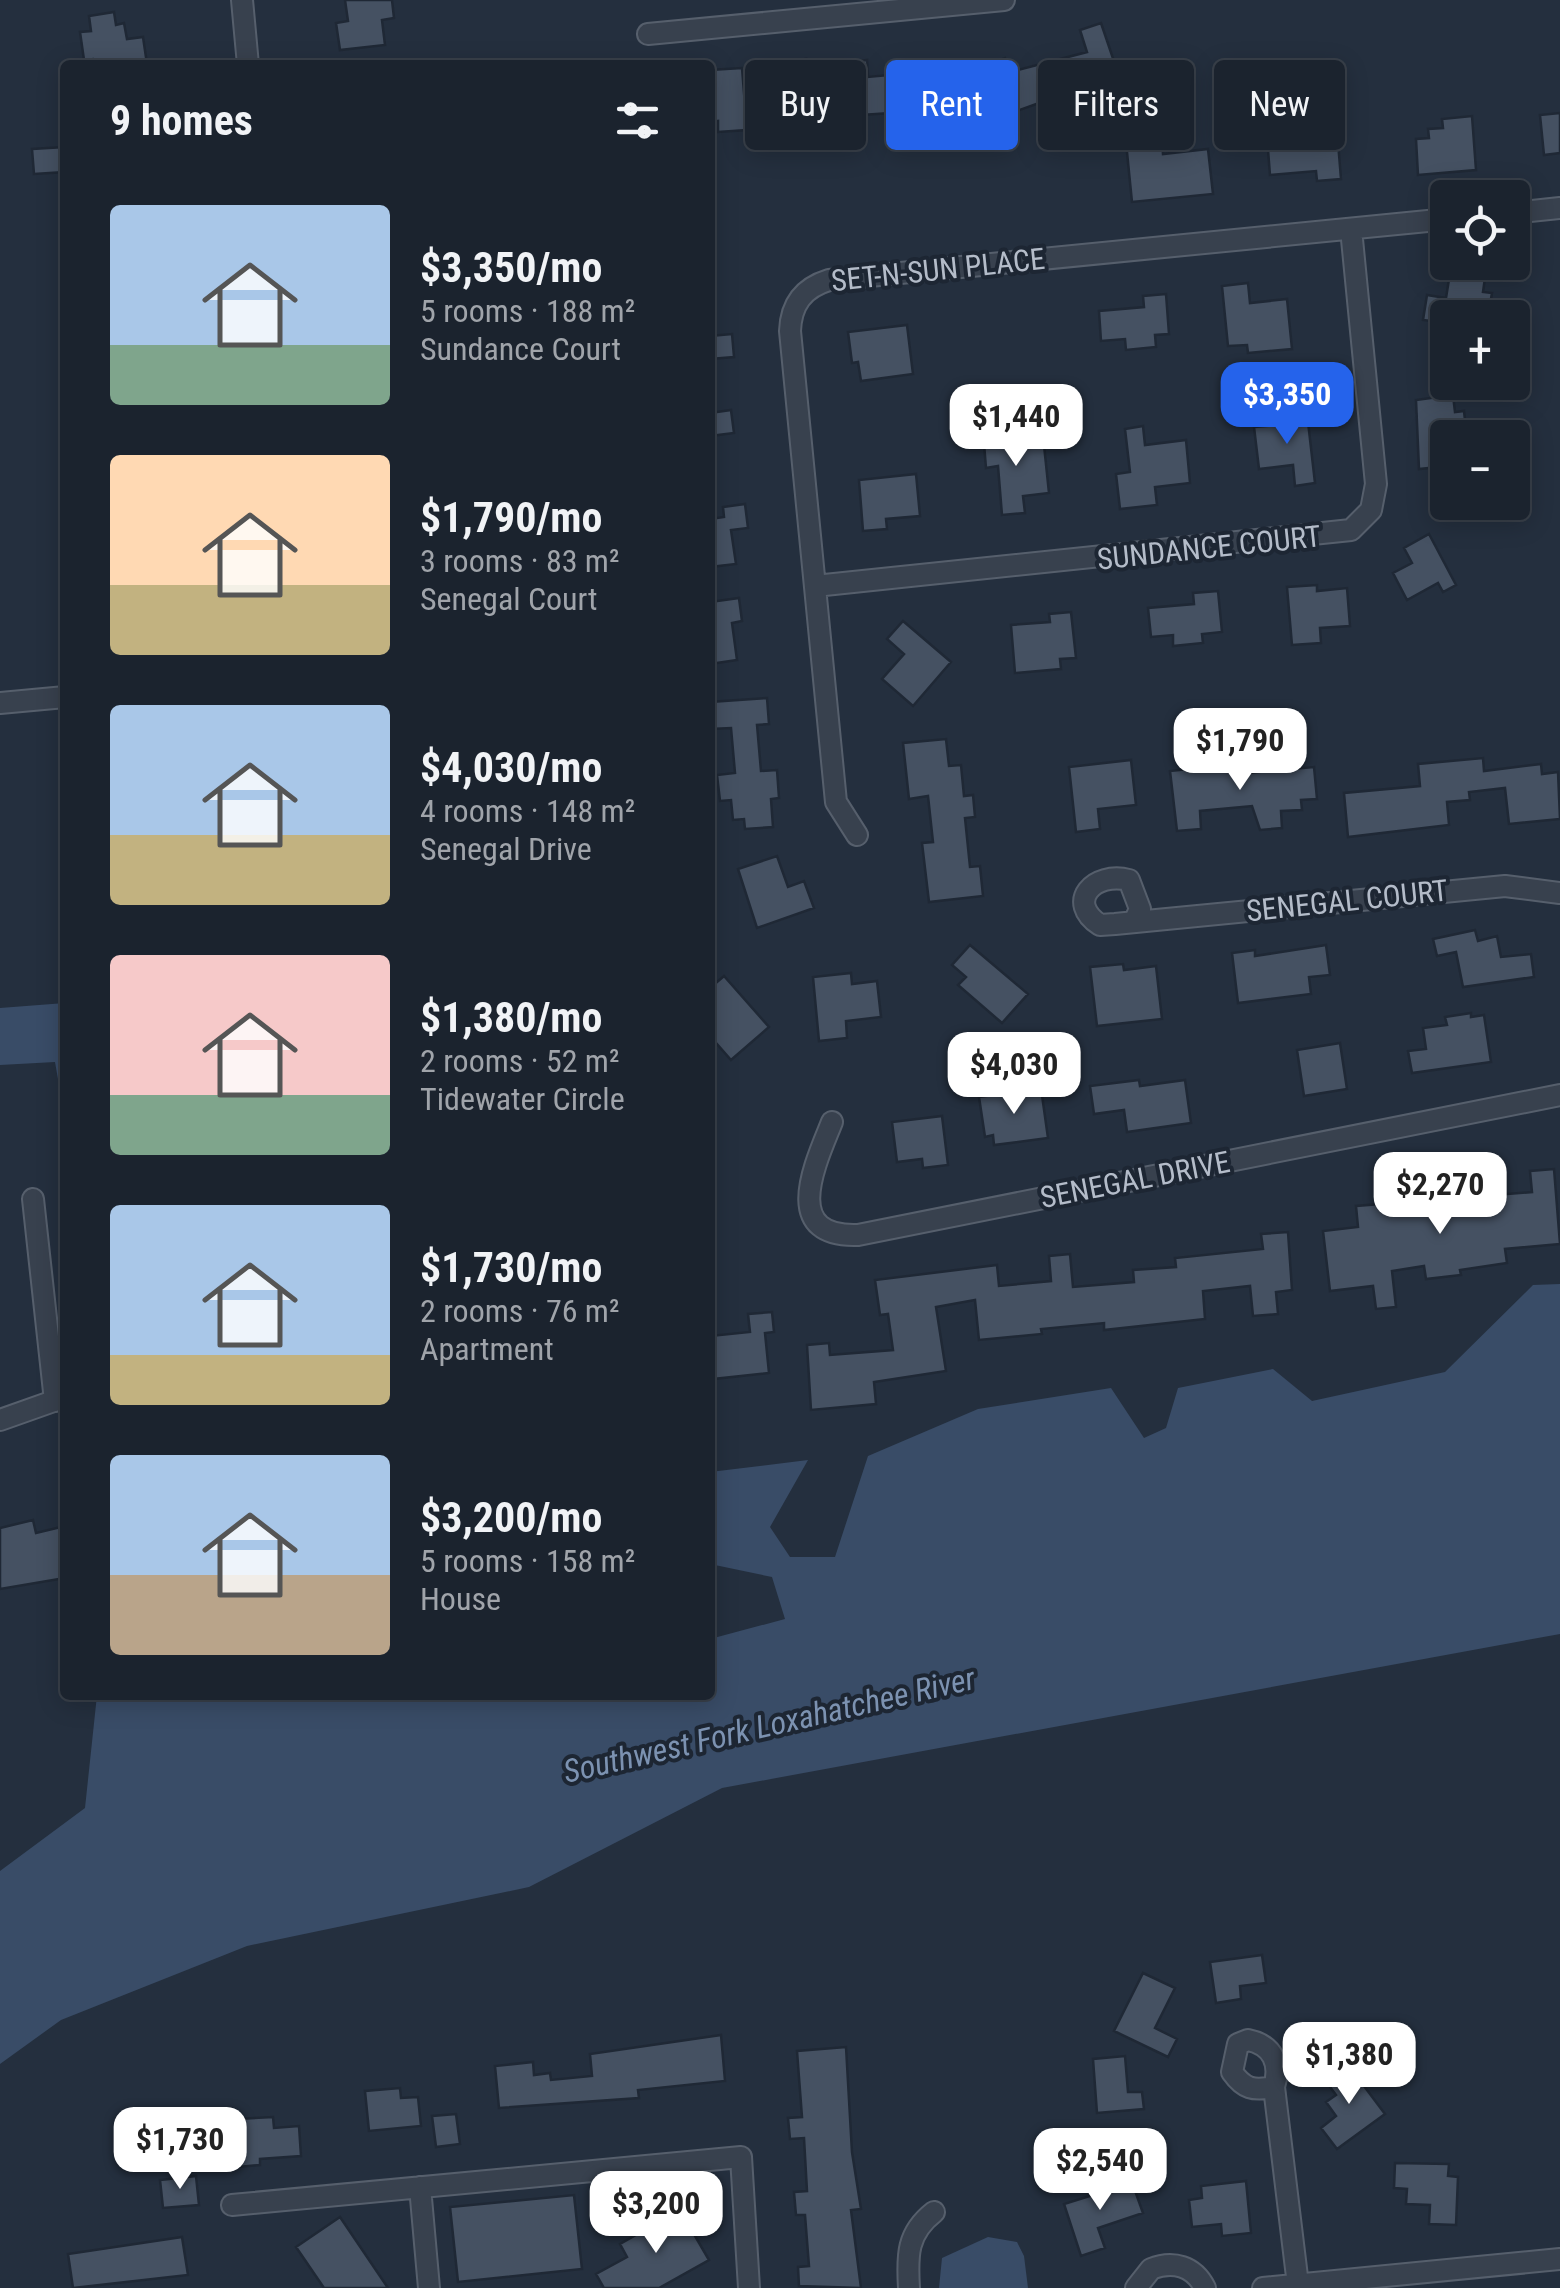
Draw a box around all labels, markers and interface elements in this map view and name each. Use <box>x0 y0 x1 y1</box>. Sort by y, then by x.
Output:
chip: Buy <box>745 60 866 150</box>
chip: Rent <box>886 60 1018 150</box>
chip: Filters <box>1038 60 1194 150</box>
chip: New <box>1214 60 1345 150</box>
icon: filters <box>610 93 665 148</box>
text: 9 homes <box>110 96 253 145</box>
map controls <box>1430 180 1530 520</box>
button: locate <box>1430 180 1530 280</box>
street label: SET-N-SUN PLACE <box>829 241 1046 298</box>
text: $3,350/mo <box>420 243 602 292</box>
icon: home <box>190 245 310 365</box>
text: 5 rooms · 188 m² <box>420 292 635 330</box>
button: + <box>1430 300 1530 400</box>
text: Sundance Court <box>420 330 621 368</box>
pin: $3,350 <box>1206 362 1368 447</box>
text: $3,350 <box>1243 375 1331 413</box>
pin: $1,440 <box>935 384 1097 469</box>
text: $1,440 <box>972 397 1060 435</box>
button: − <box>1430 420 1530 520</box>
text: $1,790/mo <box>420 493 602 542</box>
icon: home <box>190 495 310 615</box>
street label: SUNDANCE COURT <box>1095 518 1323 577</box>
text: 3 rooms · 83 m² <box>420 542 619 580</box>
text: Senegal Court <box>420 580 598 618</box>
pin: $1,790 <box>1159 708 1321 793</box>
text: $1,790 <box>1196 721 1284 759</box>
text: $4,030/mo <box>420 743 602 792</box>
icon: home <box>190 745 310 865</box>
text: 4 rooms · 148 m² <box>420 792 635 830</box>
text: Senegal Drive <box>420 830 592 868</box>
street label: SENEGAL COURT <box>1244 873 1449 928</box>
text: $1,380/mo <box>420 993 602 1042</box>
icon: home <box>190 995 310 1115</box>
pin: $4,030 <box>933 1032 1095 1117</box>
text: 2 rooms · 52 m² <box>420 1042 619 1080</box>
text: $4,030 <box>970 1045 1058 1083</box>
text: Tidewater Circle <box>420 1080 625 1118</box>
street label: SENEGAL DRIVE <box>1037 1144 1233 1215</box>
pin: $2,270 <box>1359 1152 1521 1237</box>
text: $2,270 <box>1396 1165 1484 1203</box>
text: $1,730/mo <box>420 1243 602 1292</box>
icon: home <box>190 1245 310 1365</box>
text: 2 rooms · 76 m² <box>420 1292 619 1330</box>
text: Apartment <box>420 1330 554 1368</box>
text: $3,200/mo <box>420 1493 602 1542</box>
icon: home <box>190 1495 310 1615</box>
text: 5 rooms · 158 m² <box>420 1542 635 1580</box>
text: House <box>420 1580 501 1618</box>
water label: Southwest Fork Loxahatchee River <box>560 1659 980 1791</box>
pin: $1,380 <box>1268 2022 1430 2107</box>
text: $1,380 <box>1305 2035 1393 2073</box>
pin: $1,730 <box>99 2107 261 2192</box>
text: $1,730 <box>136 2120 224 2158</box>
pin: $2,540 <box>1019 2128 1181 2213</box>
text: $2,540 <box>1056 2141 1144 2179</box>
pin: $3,200 <box>575 2171 737 2256</box>
text: $3,200 <box>612 2184 700 2222</box>

